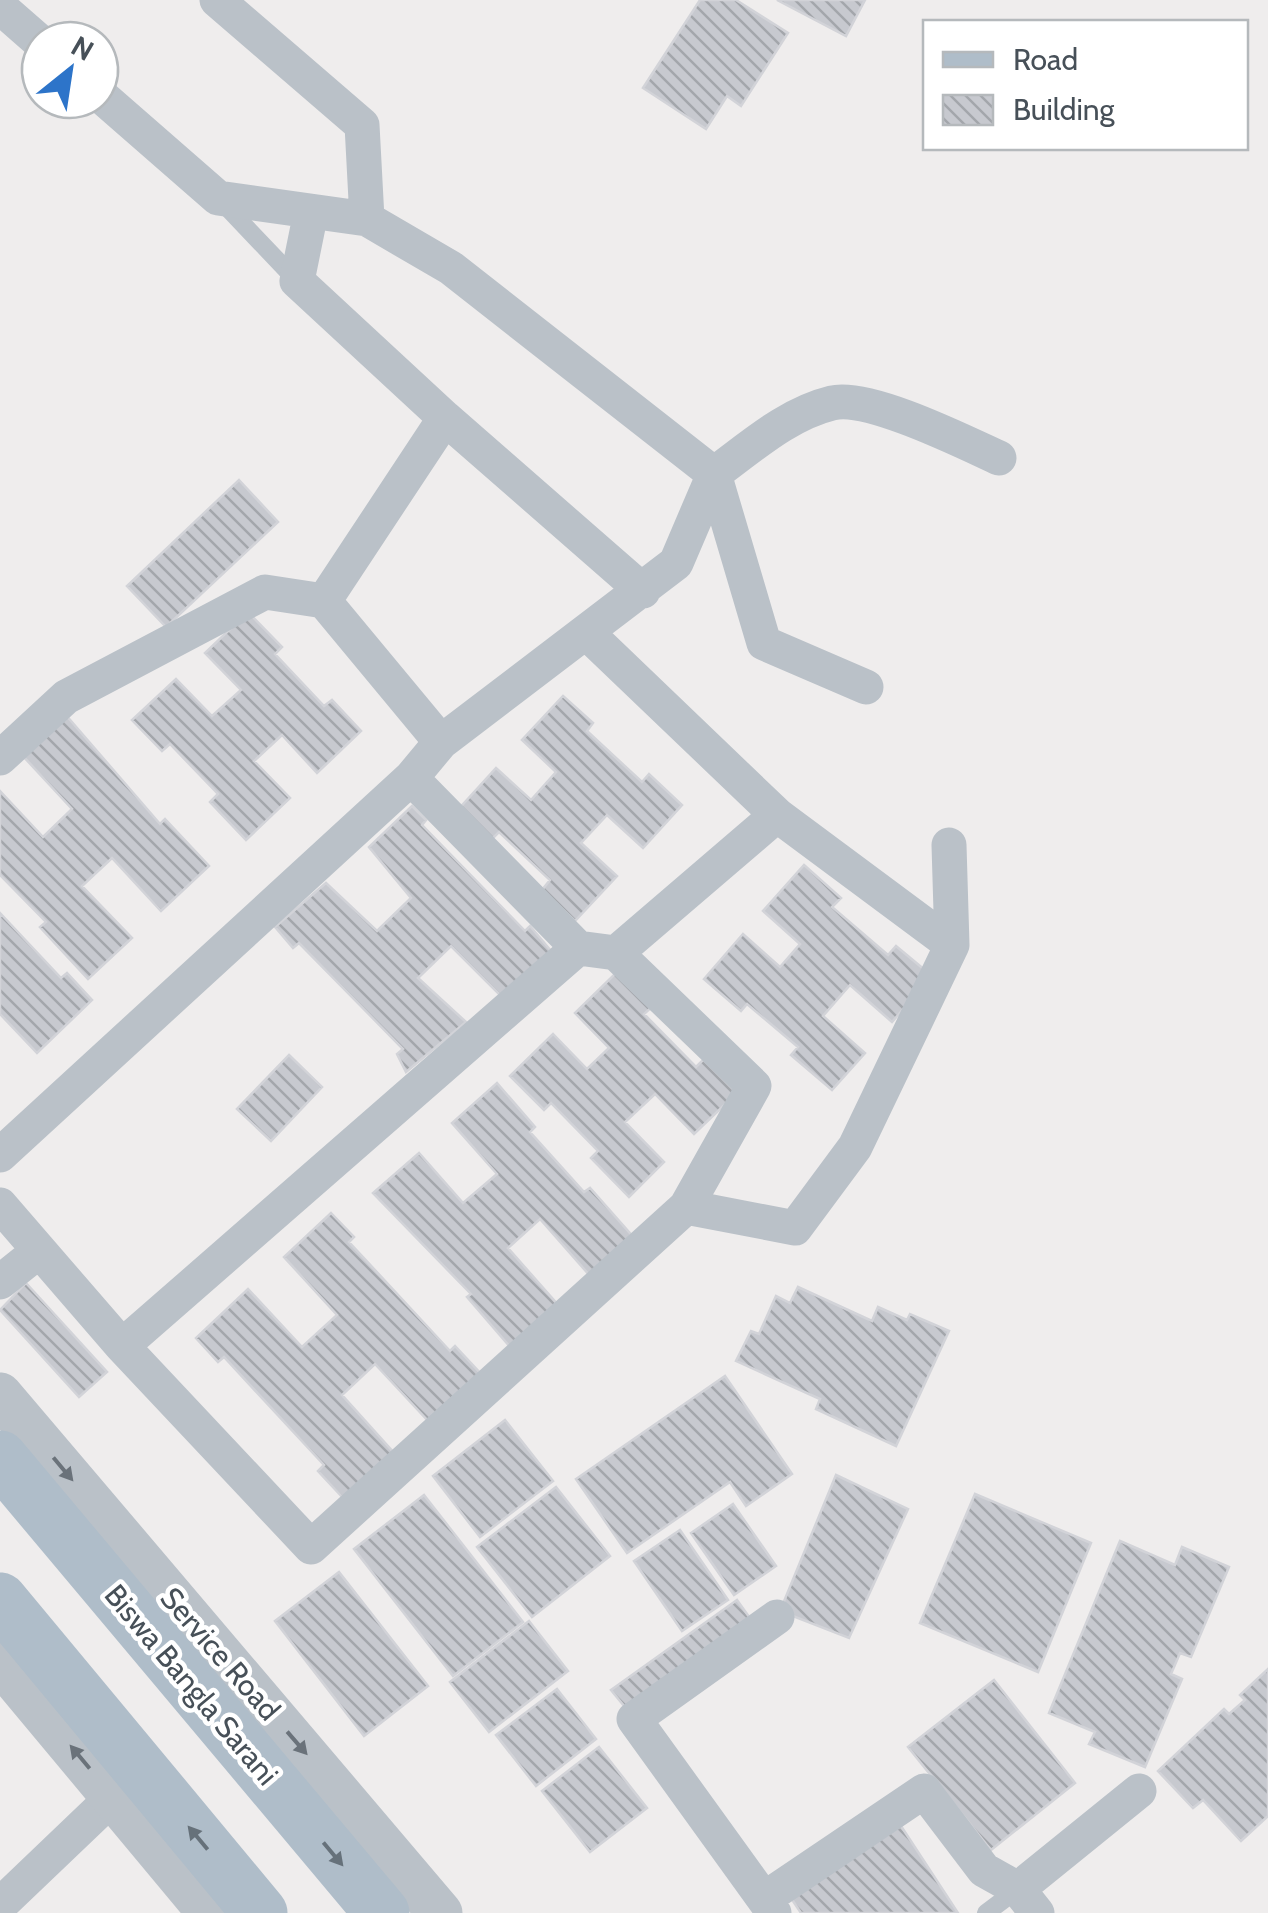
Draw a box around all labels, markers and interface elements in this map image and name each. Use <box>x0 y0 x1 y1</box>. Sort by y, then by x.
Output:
north arrow <box>20 20 120 120</box>
legend <box>923 20 1248 150</box>
text: N <box>65 29 100 68</box>
text: Road <box>1013 41 1078 78</box>
text: Building <box>1013 91 1116 128</box>
one-way arrow <box>51 1457 73 1482</box>
street label: Biswa Bangla Sarani <box>97 1577 286 1792</box>
street label: Service Road <box>153 1580 288 1728</box>
one-way arrow <box>286 1730 308 1755</box>
one-way arrow <box>70 1745 91 1770</box>
one-way arrow <box>187 1826 209 1851</box>
one-way arrow <box>322 1841 343 1866</box>

